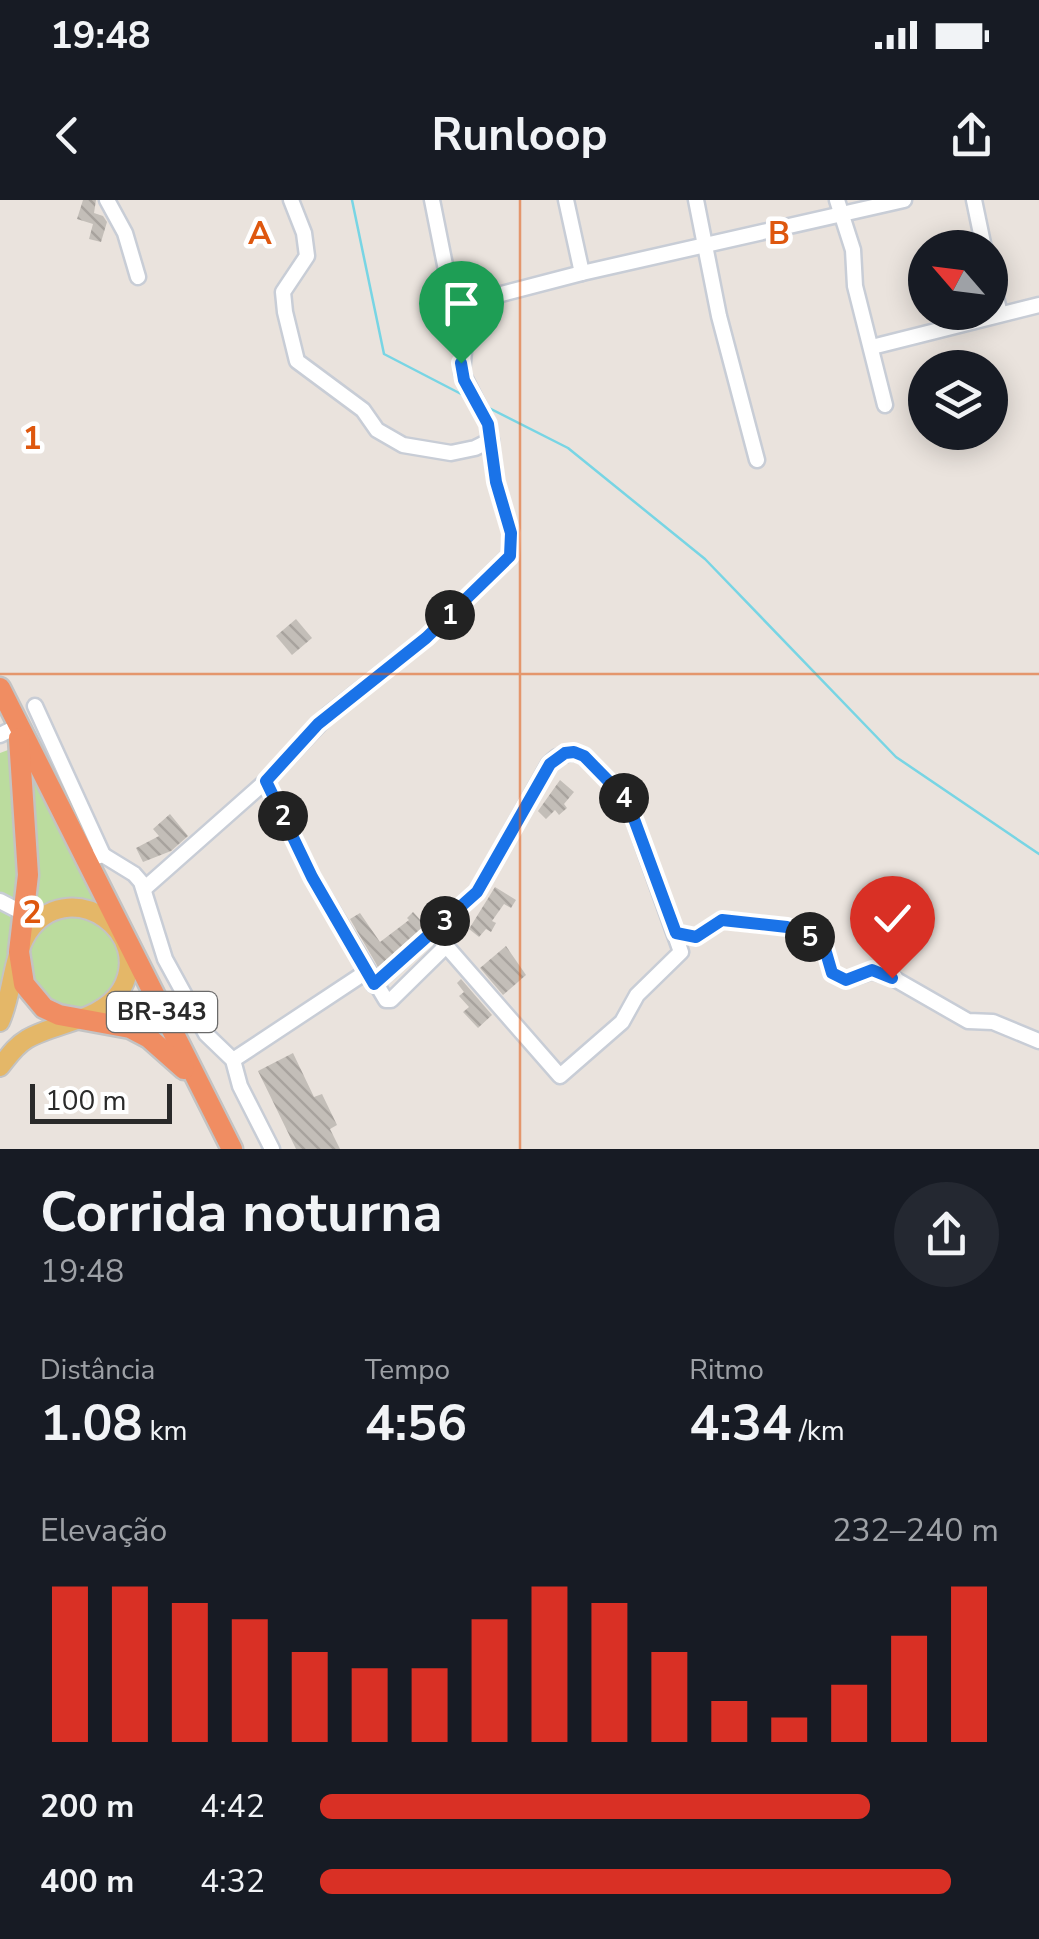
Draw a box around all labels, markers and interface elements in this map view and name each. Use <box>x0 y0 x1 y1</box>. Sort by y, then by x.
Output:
text: 19:48 <box>50 10 151 61</box>
text: Runloop <box>431 105 608 166</box>
icon: back <box>40 108 95 163</box>
icon: share <box>944 108 999 163</box>
text: A <box>248 212 272 255</box>
text: B <box>768 212 790 255</box>
north arrow <box>908 230 1008 330</box>
map controls <box>908 230 1008 450</box>
pin <box>419 261 504 364</box>
icon: arrive <box>434 276 489 331</box>
button: layers <box>908 350 1008 450</box>
text: 1 <box>22 417 42 460</box>
pin: 1 <box>425 590 475 640</box>
text: 1 <box>442 596 458 634</box>
pin: 4 <box>599 773 649 823</box>
text: 4 <box>616 779 632 817</box>
pin: 2 <box>258 791 308 841</box>
text: 2 <box>275 797 291 835</box>
pin <box>850 876 935 979</box>
text: 2 <box>22 891 42 934</box>
icon: check <box>865 891 920 946</box>
pin: 3 <box>420 896 470 946</box>
text: 3 <box>437 902 453 940</box>
pin: 5 <box>785 912 835 962</box>
text: 5 <box>802 918 818 956</box>
road number: BR-343 <box>107 992 217 1032</box>
scale bar <box>30 1079 172 1124</box>
text: 100 m <box>45 1082 127 1120</box>
text: Corrida noturna <box>40 1175 443 1250</box>
button: share <box>894 1182 999 1287</box>
text: 19:48 <box>40 1250 124 1293</box>
text: Distância <box>40 1351 155 1389</box>
text: Tempo <box>365 1351 450 1389</box>
text: Ritmo <box>689 1351 764 1389</box>
text: 1.08 <box>40 1389 142 1458</box>
text: 4:56 <box>365 1389 467 1458</box>
text: 4:34 <box>689 1389 792 1458</box>
text: km <box>142 1412 188 1450</box>
text: /km <box>792 1412 845 1450</box>
text: Elevação <box>40 1509 167 1552</box>
text: 232–240 m <box>832 1509 999 1552</box>
text: 200 m <box>40 1785 134 1828</box>
text: 4:42 <box>200 1785 265 1828</box>
text: 400 m <box>40 1860 134 1903</box>
text: 4:32 <box>200 1860 265 1903</box>

